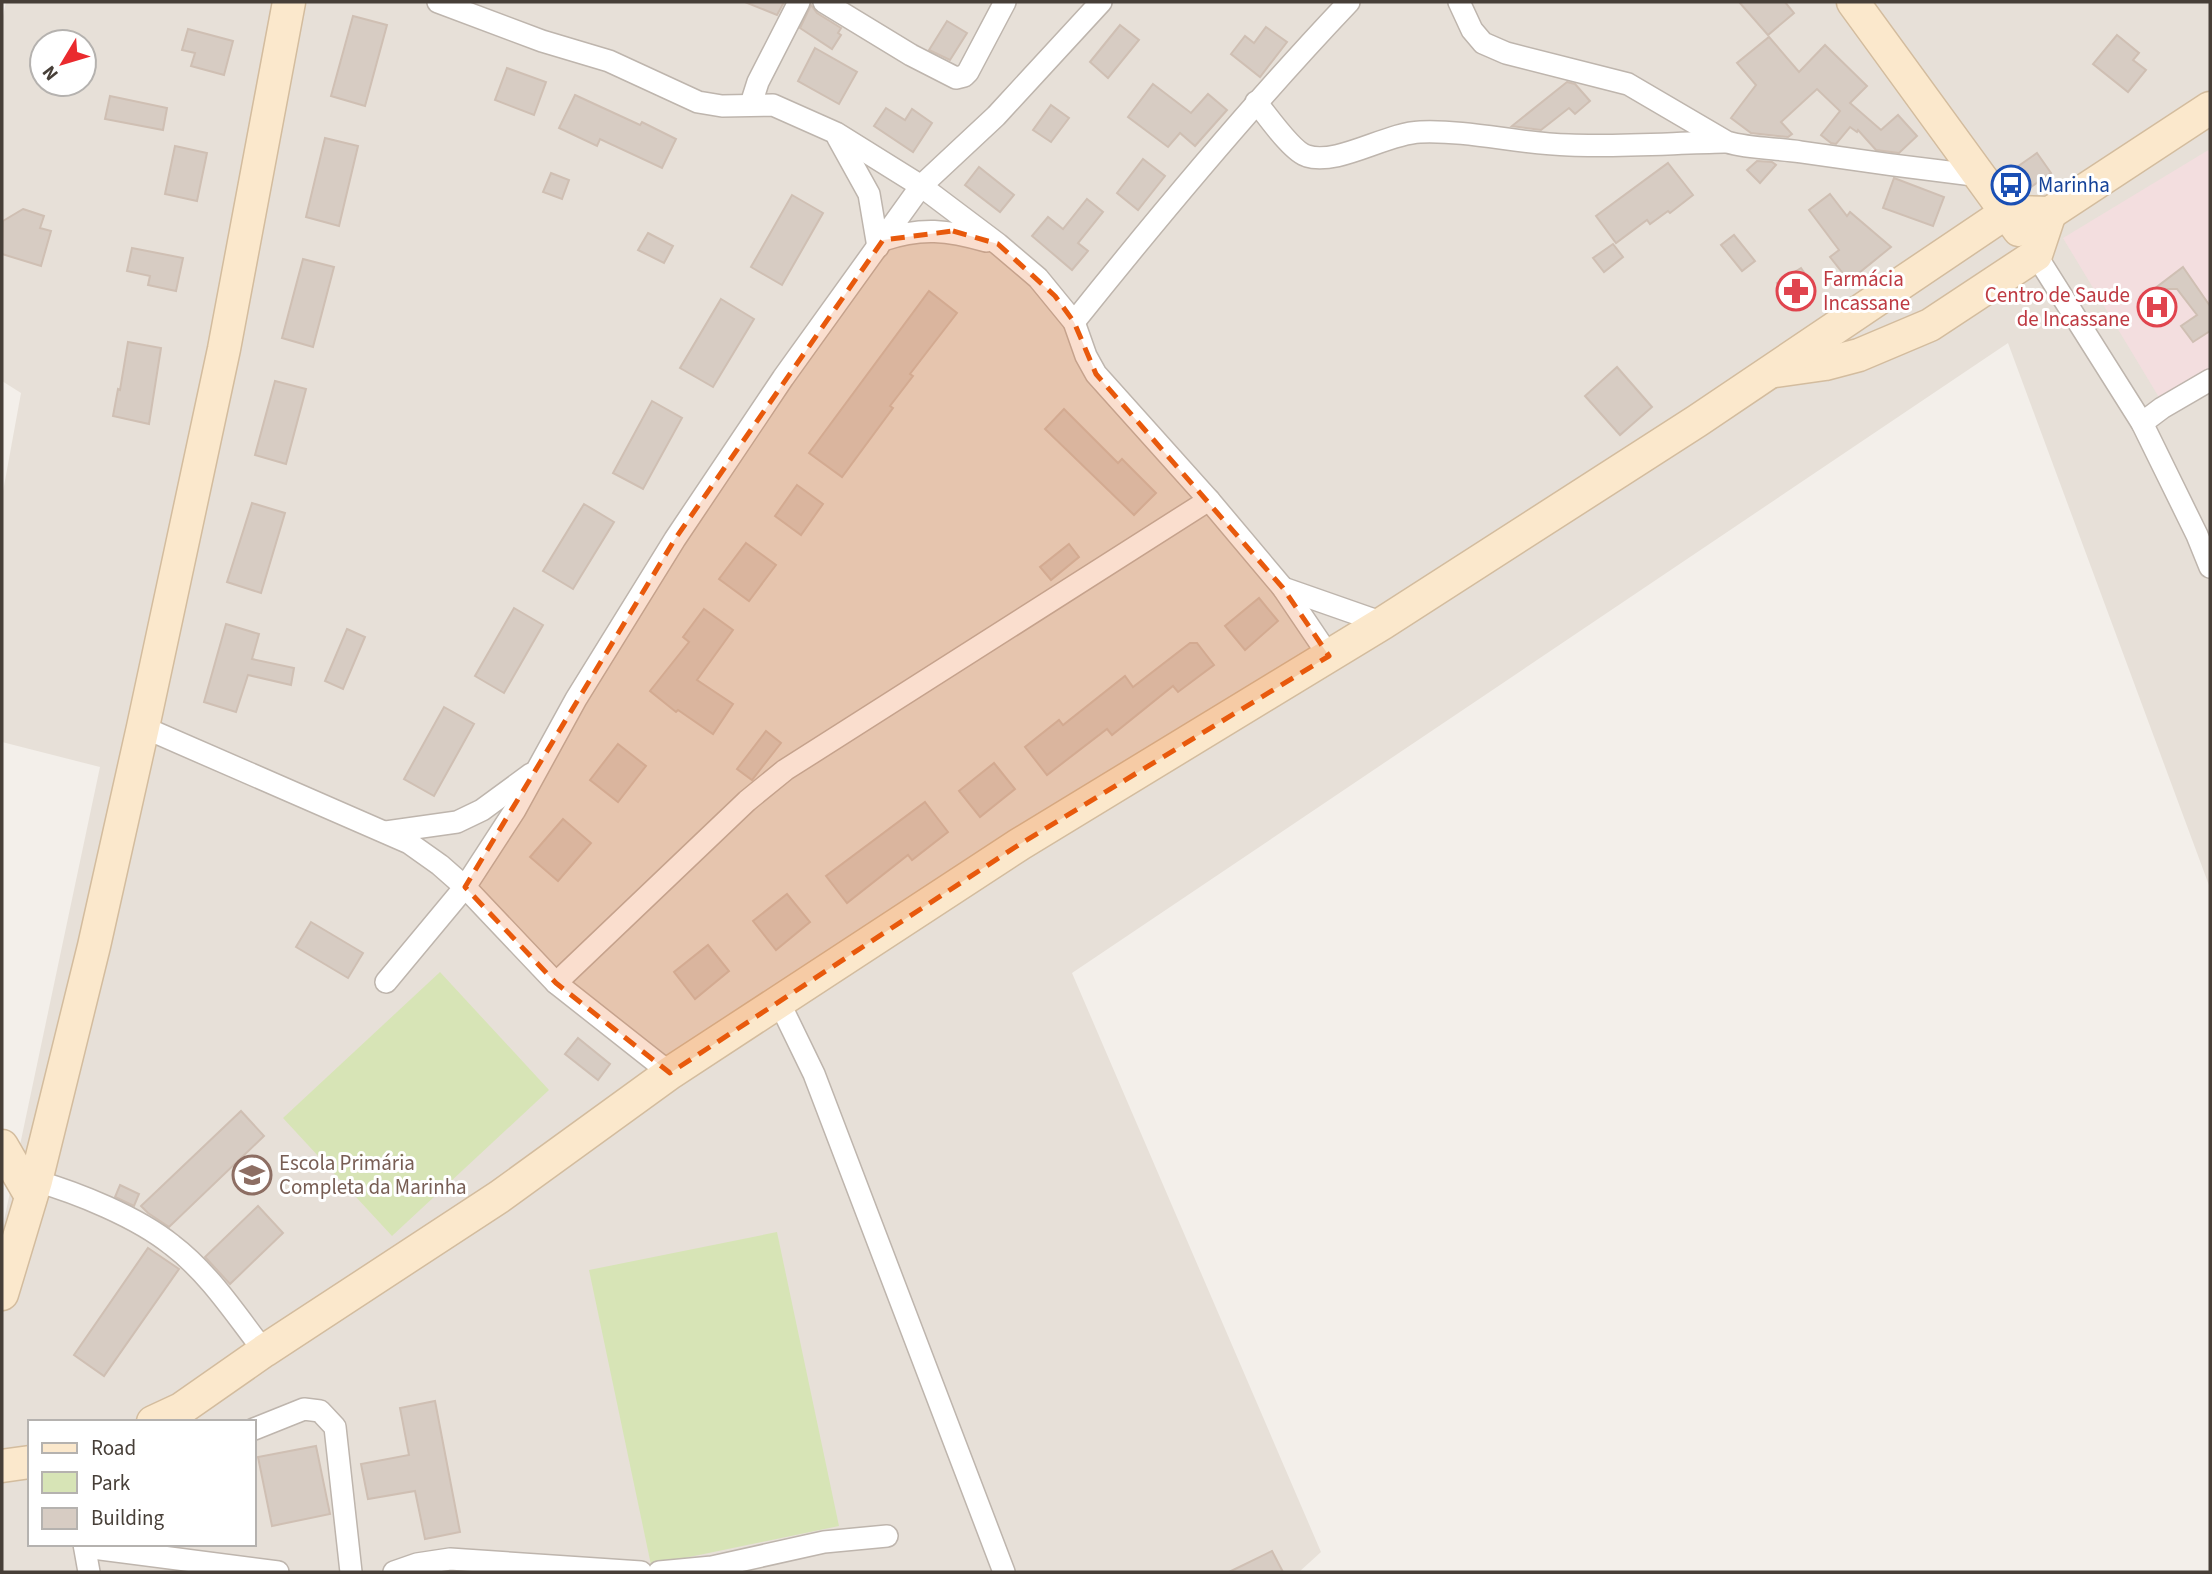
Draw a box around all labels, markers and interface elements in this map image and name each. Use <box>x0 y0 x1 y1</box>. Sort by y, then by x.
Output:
north arrow <box>28 28 98 98</box>
text: N <box>36 59 65 86</box>
bus stop icon: Marinha <box>1990 164 2032 206</box>
place label: Marinha <box>2038 170 2110 200</box>
place label: Farmácia Incassane <box>1823 264 1910 318</box>
pharmacy icon: Farmácia Incassane <box>1775 270 1817 312</box>
place label: Centro de Saude de Incassane <box>1985 280 2130 334</box>
hospital icon: Centro de Saude de Incassane <box>2136 286 2178 328</box>
place label: Escola Primária Completa da Marinha <box>279 1148 467 1202</box>
school or university icon: Escola Primária Completa da Marinha <box>231 1154 273 1196</box>
legend <box>28 1420 256 1546</box>
text: Road <box>91 1433 136 1463</box>
text: Park <box>91 1468 131 1498</box>
text: Building <box>91 1503 165 1533</box>

